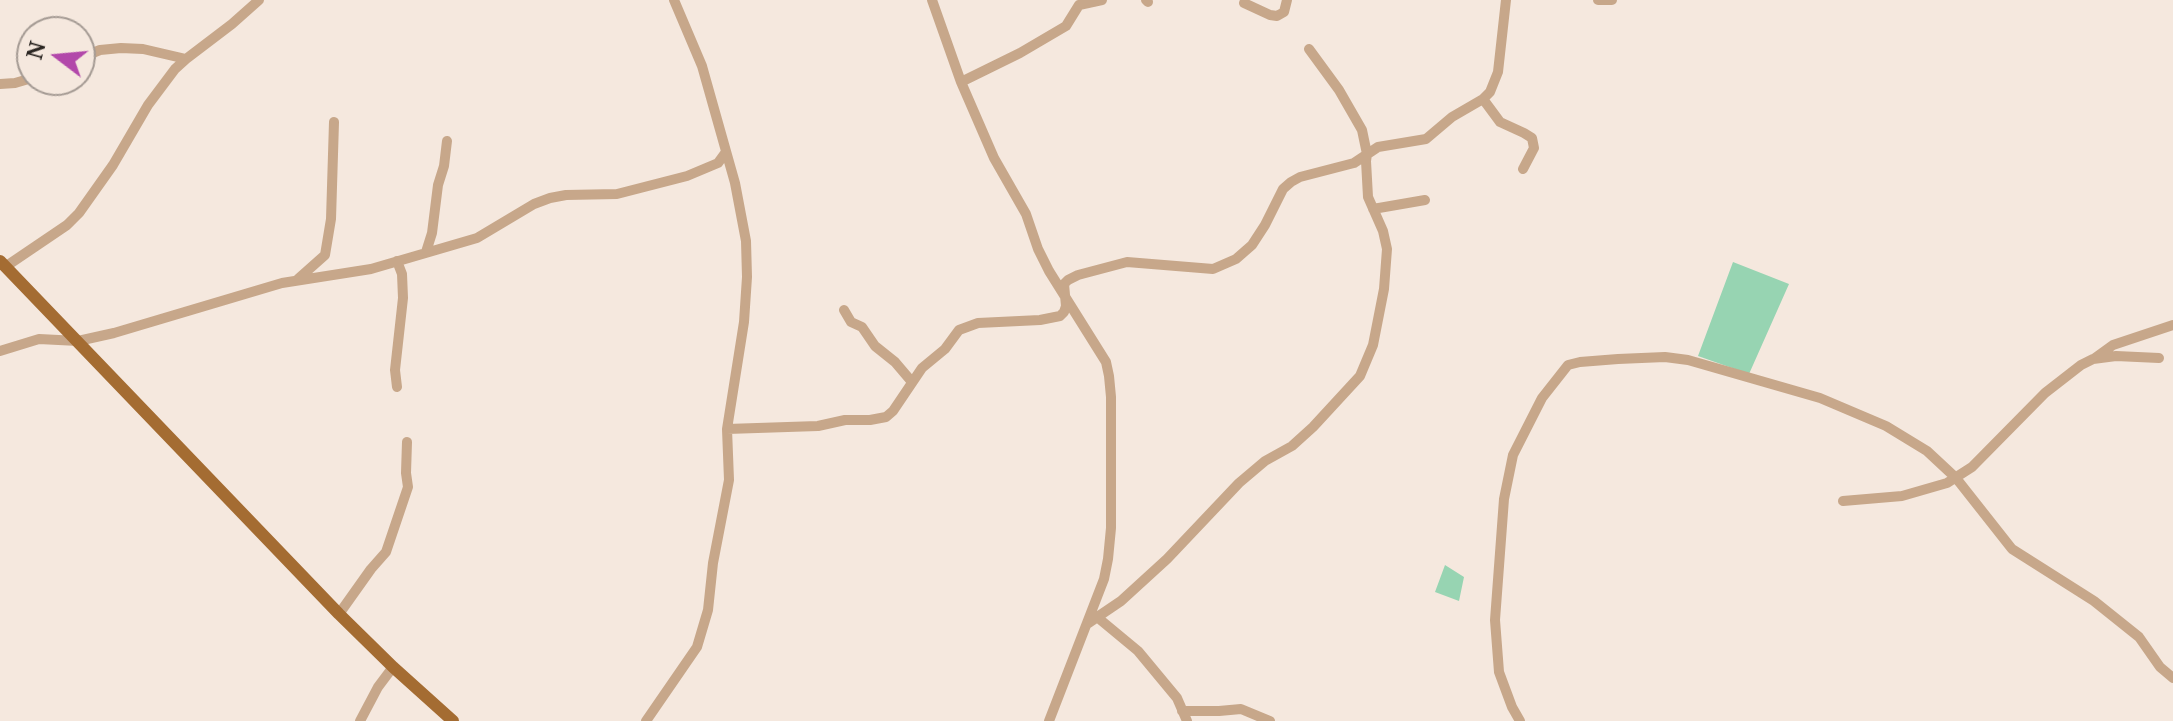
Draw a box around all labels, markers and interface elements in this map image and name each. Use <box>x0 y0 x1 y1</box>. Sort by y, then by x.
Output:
north arrow <box>16 16 96 96</box>
text: N <box>18 37 52 62</box>

